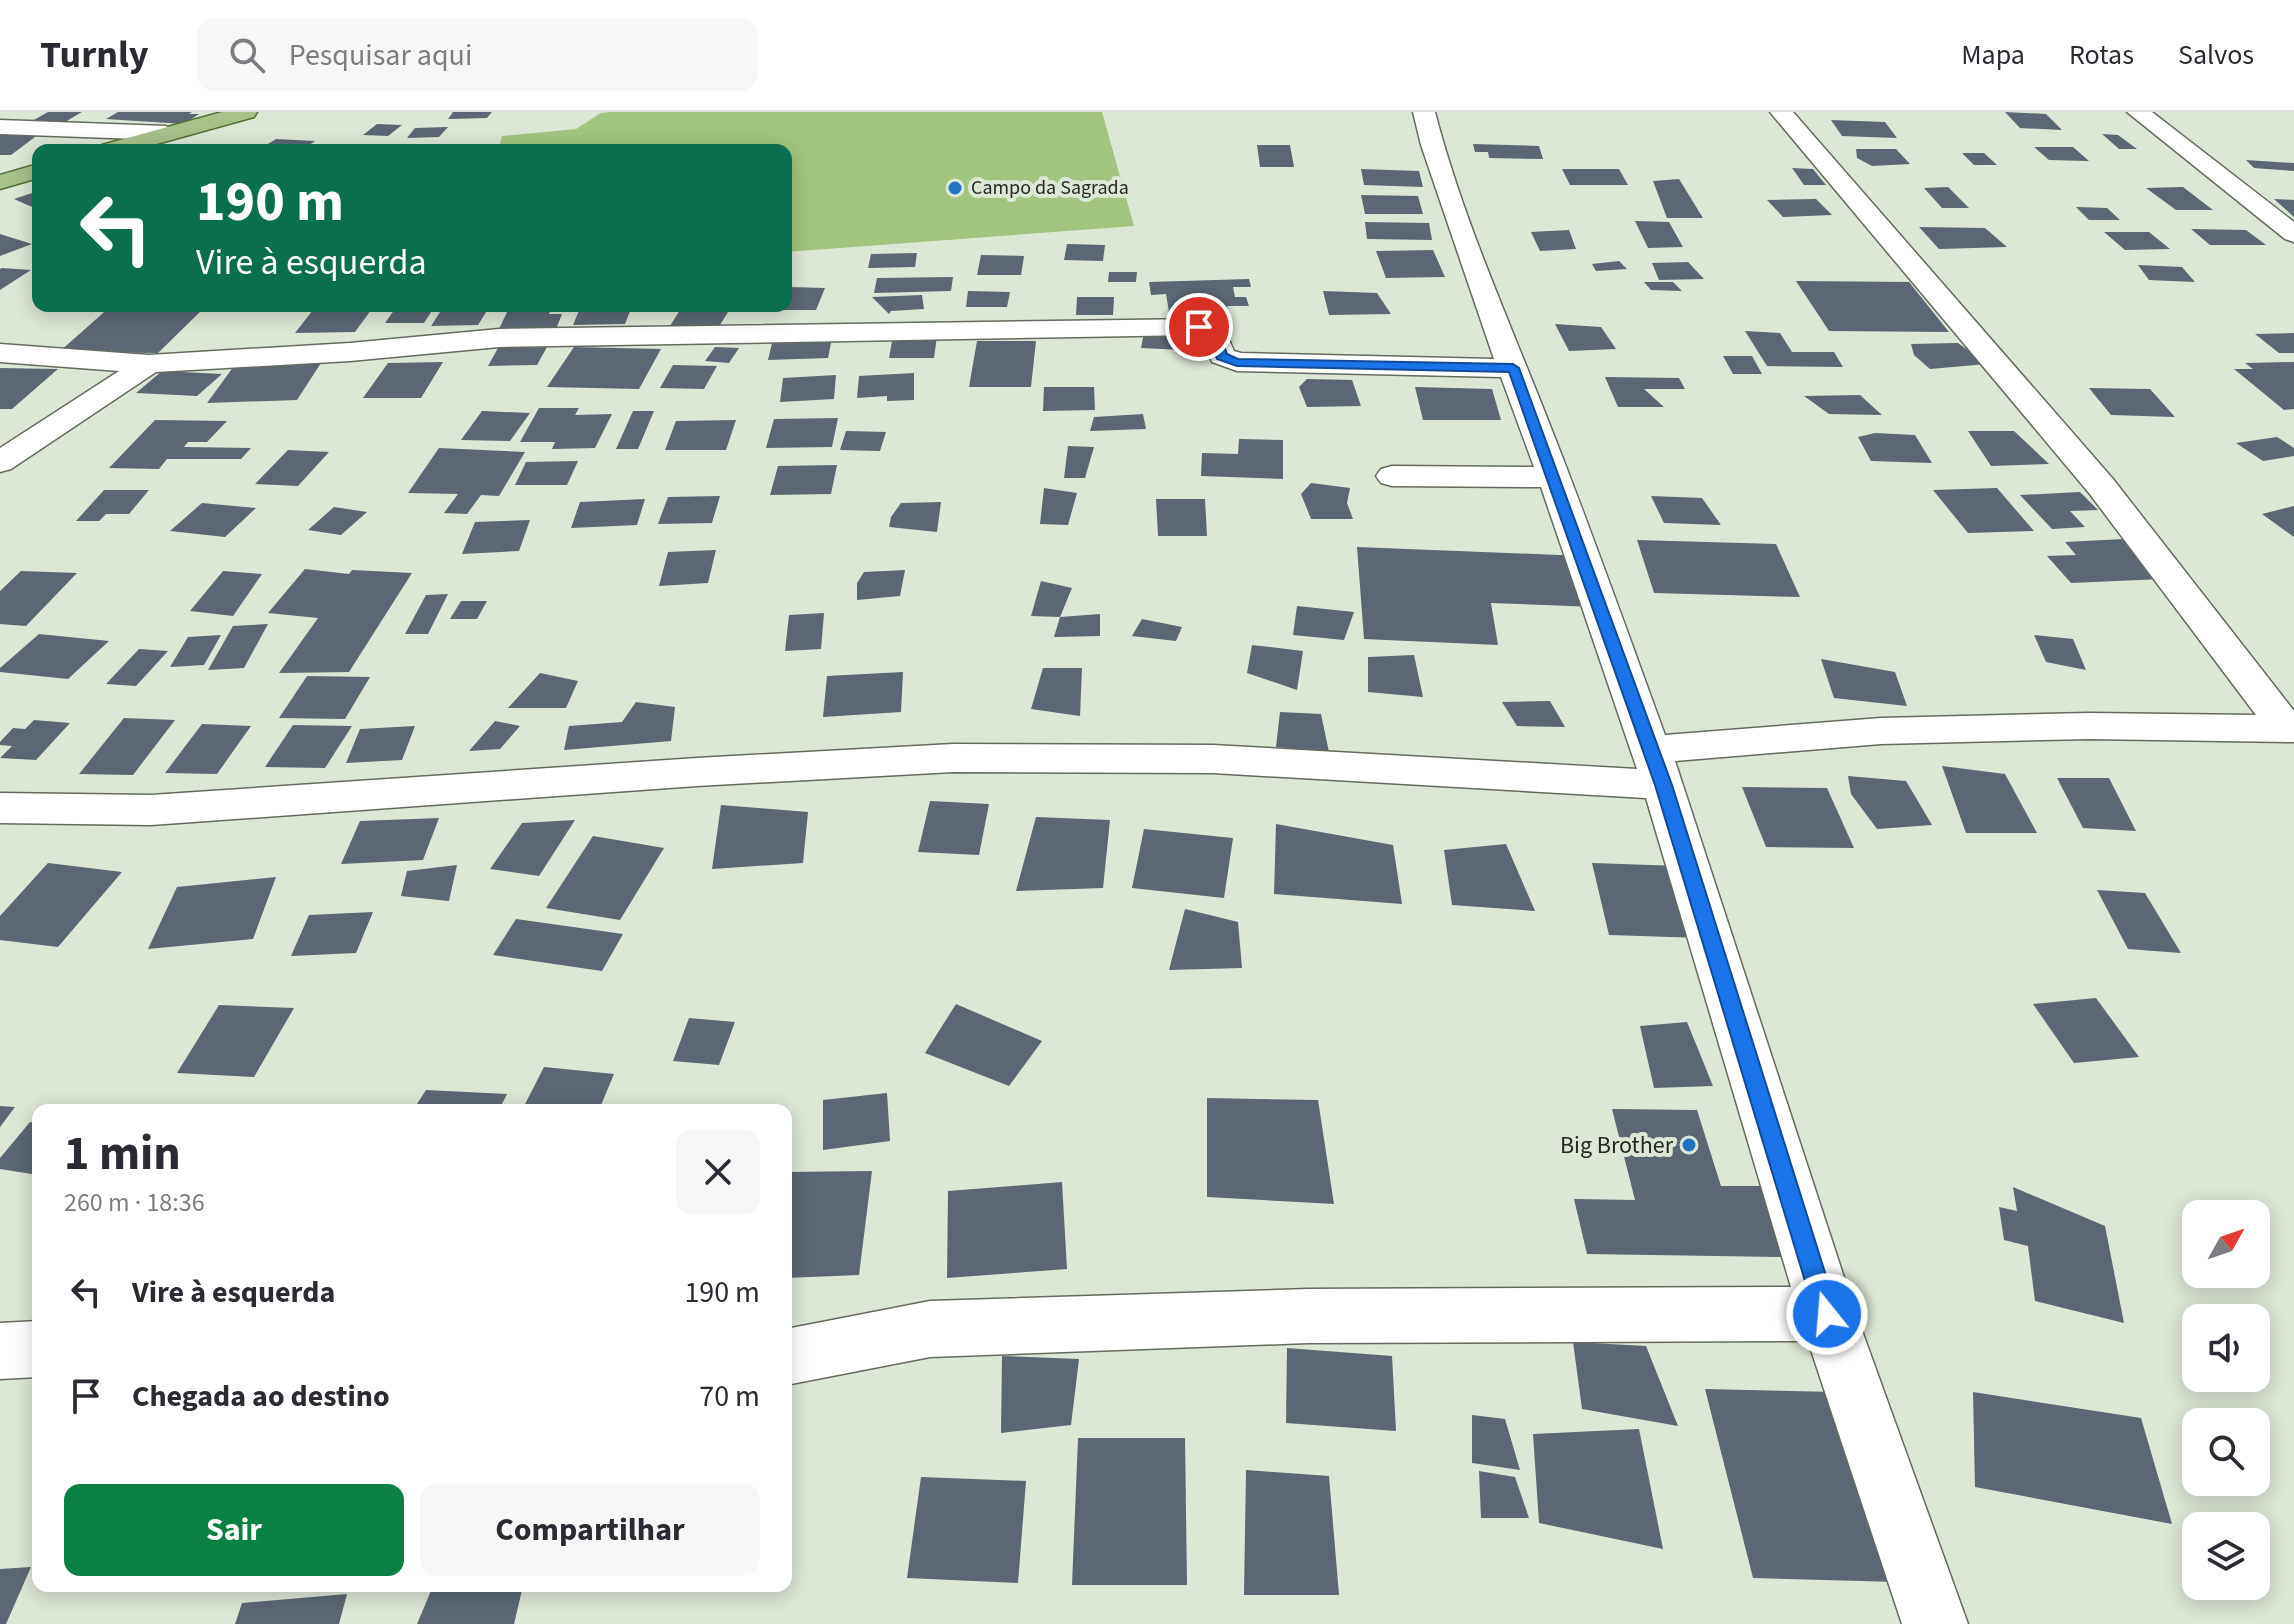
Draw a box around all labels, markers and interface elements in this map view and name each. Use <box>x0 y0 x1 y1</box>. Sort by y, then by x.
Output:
search box <box>197 19 757 91</box>
text: Turnly <box>40 28 149 82</box>
icon: search <box>225 33 269 77</box>
text: Pesquisar aqui <box>289 34 472 77</box>
text: Mapa <box>1961 35 2025 75</box>
text: Rotas <box>2069 35 2134 75</box>
text: Salvos <box>2178 35 2254 75</box>
text: 190 m <box>196 163 344 242</box>
place label: Campo da Sagrada <box>971 174 1129 202</box>
icon: left <box>64 176 168 280</box>
marker: Campo da Sagrada <box>946 179 964 197</box>
text: Vire à esquerda <box>196 237 427 288</box>
pin <box>1165 293 1233 361</box>
icon: arrive <box>1177 305 1221 349</box>
text: 1 min <box>64 1120 181 1188</box>
place label: Big Brother <box>1560 1128 1674 1163</box>
button: close <box>676 1130 760 1214</box>
marker: Big Brother <box>1680 1136 1698 1154</box>
text: 260 m · 18:36 <box>64 1184 205 1221</box>
north arrow <box>2182 1200 2270 1288</box>
map controls <box>2182 1200 2270 1600</box>
icon: left <box>64 1270 108 1314</box>
text: Vire à esquerda <box>132 1271 335 1314</box>
text: 190 m <box>684 1271 760 1314</box>
position arrow <box>1785 1272 1869 1356</box>
button: sound <box>2182 1304 2270 1392</box>
icon: arrive <box>64 1374 108 1418</box>
text: Chegada ao destino <box>132 1375 390 1418</box>
text: 70 m <box>699 1375 760 1418</box>
button: search <box>2182 1408 2270 1496</box>
button: Sair <box>64 1484 404 1576</box>
button: Compartilhar <box>420 1484 760 1576</box>
button: layers <box>2182 1512 2270 1600</box>

